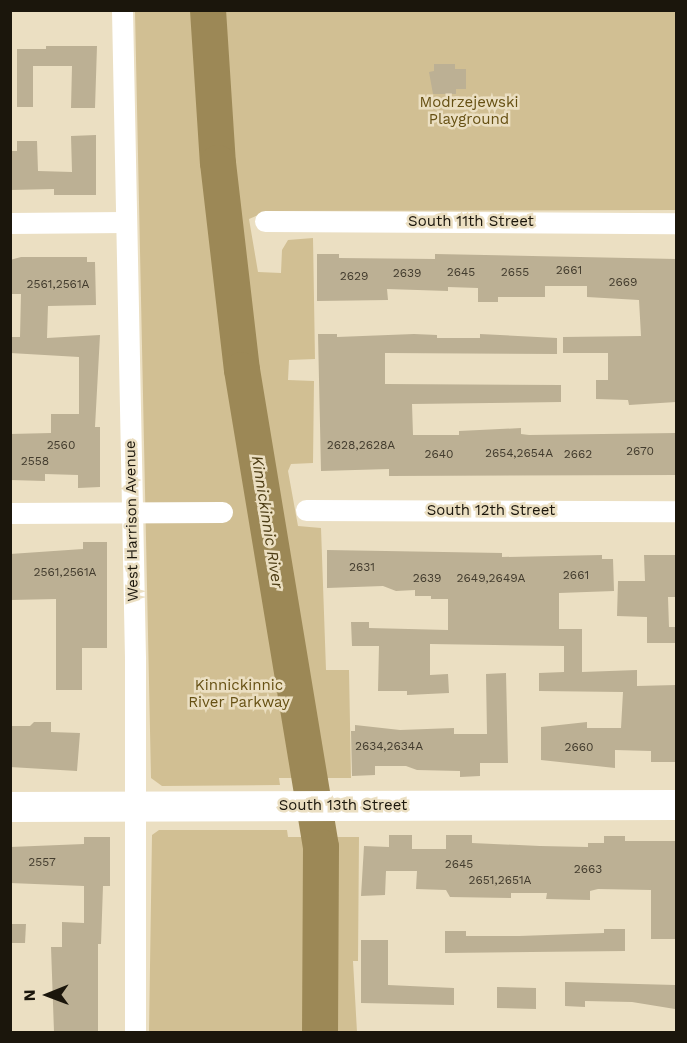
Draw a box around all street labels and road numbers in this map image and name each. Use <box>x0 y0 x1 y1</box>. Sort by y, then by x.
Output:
street label: South 11th Street <box>408 213 534 231</box>
street label: West Harrison Avenue <box>122 440 142 602</box>
street label: South 12th Street <box>427 502 555 520</box>
street label: South 13th Street <box>279 797 407 815</box>

